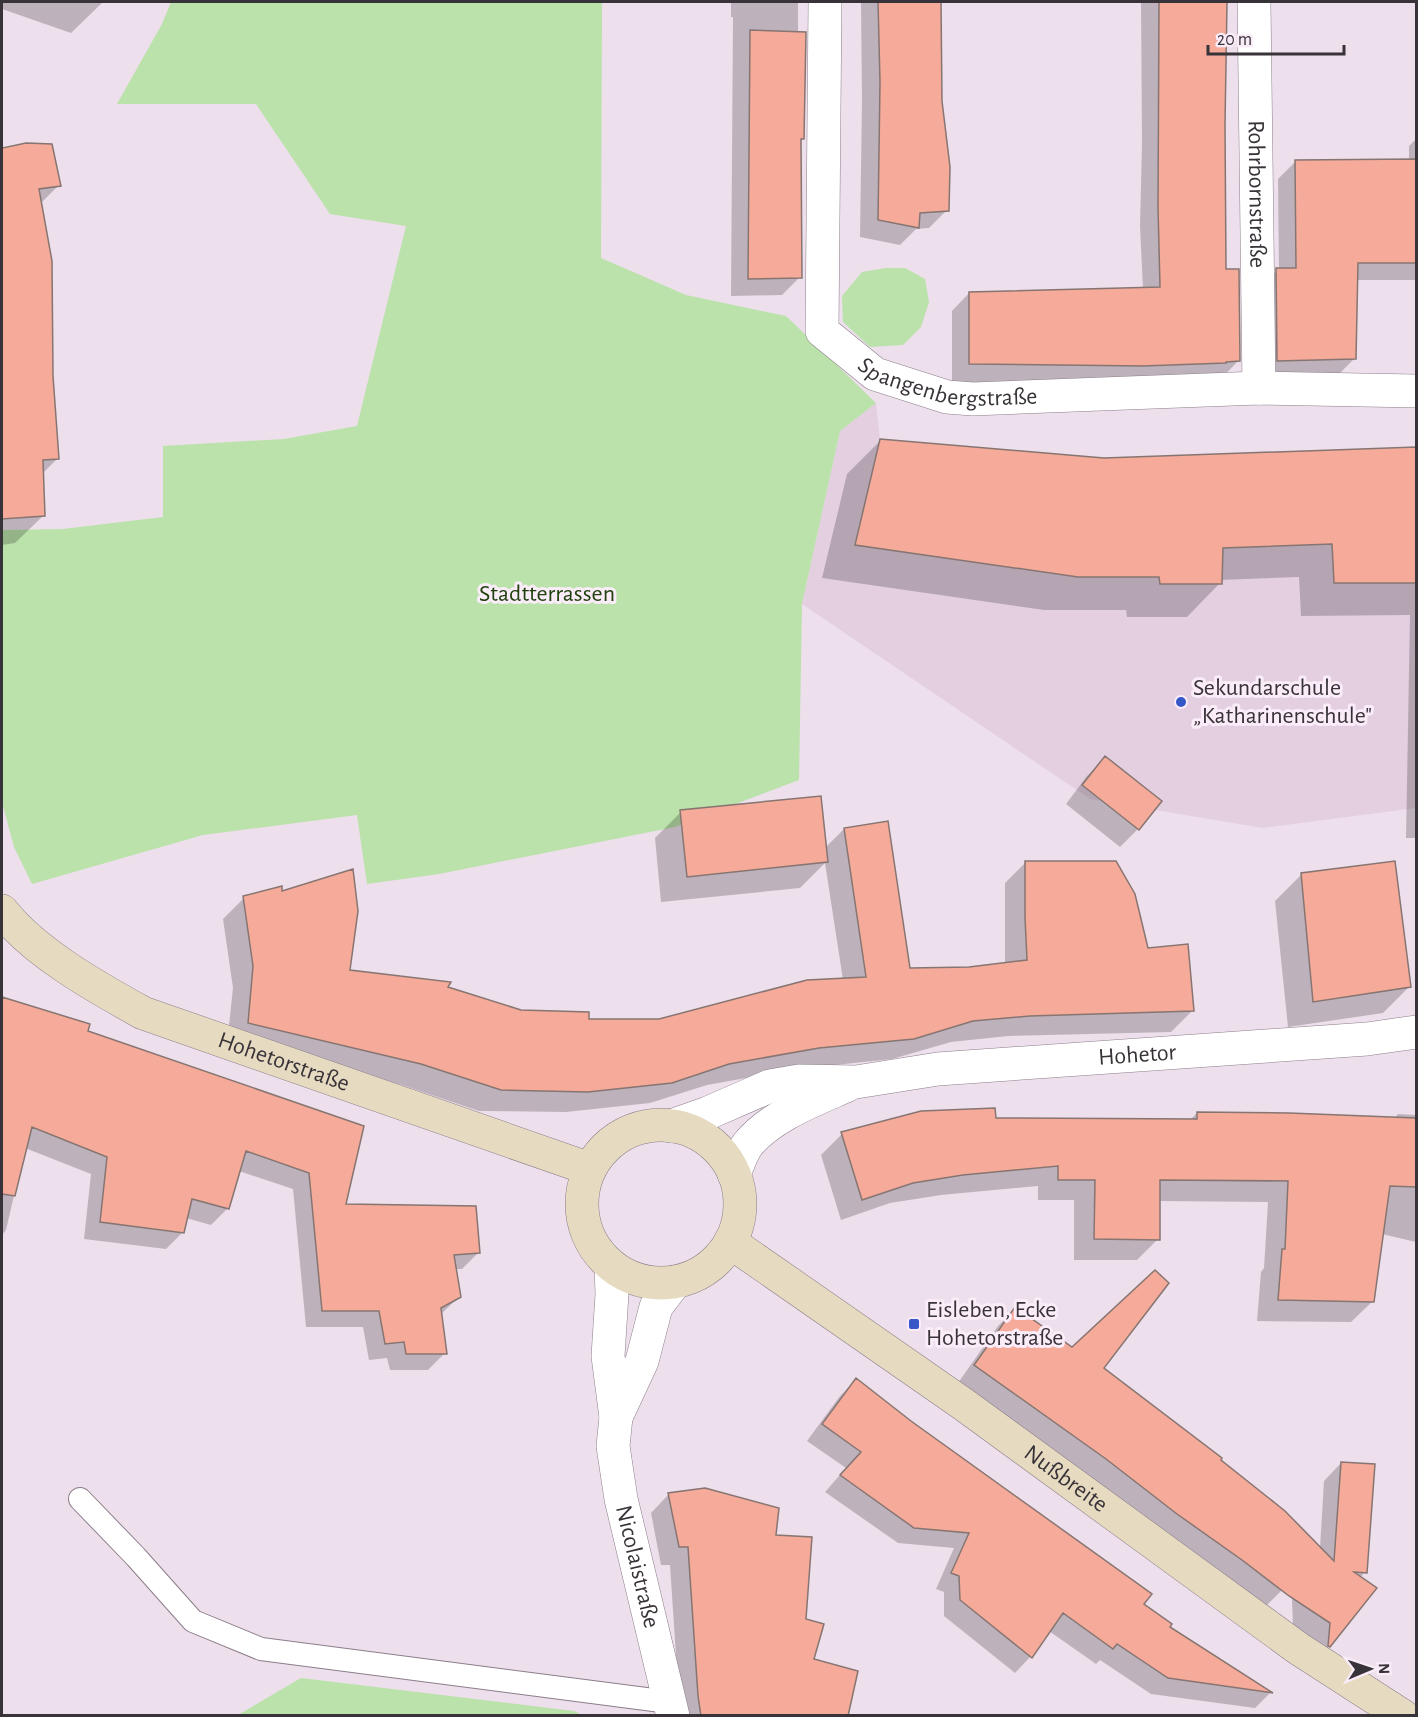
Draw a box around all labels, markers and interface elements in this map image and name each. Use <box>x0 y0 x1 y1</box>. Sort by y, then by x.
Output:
scale bar <box>1208 18 1344 56</box>
text: 20 m <box>1217 31 1252 49</box>
street label: Rohrbornstraße <box>1244 120 1269 268</box>
street label: Spangenbergstraße <box>853 353 1038 411</box>
park label: Stadtterrassen <box>479 582 615 606</box>
place label: Sekundarschule „Katharinenschule" <box>1193 676 1372 728</box>
marker: Sekundarschule „Katharinenschule" <box>1174 695 1188 709</box>
street label: Hohetorstraße <box>215 1028 352 1096</box>
street label: Hohetor <box>1098 1040 1177 1070</box>
place label: Eisleben, Ecke Hohetorstraße <box>926 1298 1063 1350</box>
marker: Eisleben, Ecke Hohetorstraße <box>907 1317 921 1331</box>
street label: Nußbreite <box>1020 1441 1112 1517</box>
street label: Nicolaistraße <box>611 1503 664 1631</box>
north arrow <box>1340 1639 1400 1699</box>
text: N <box>1376 1663 1392 1674</box>

